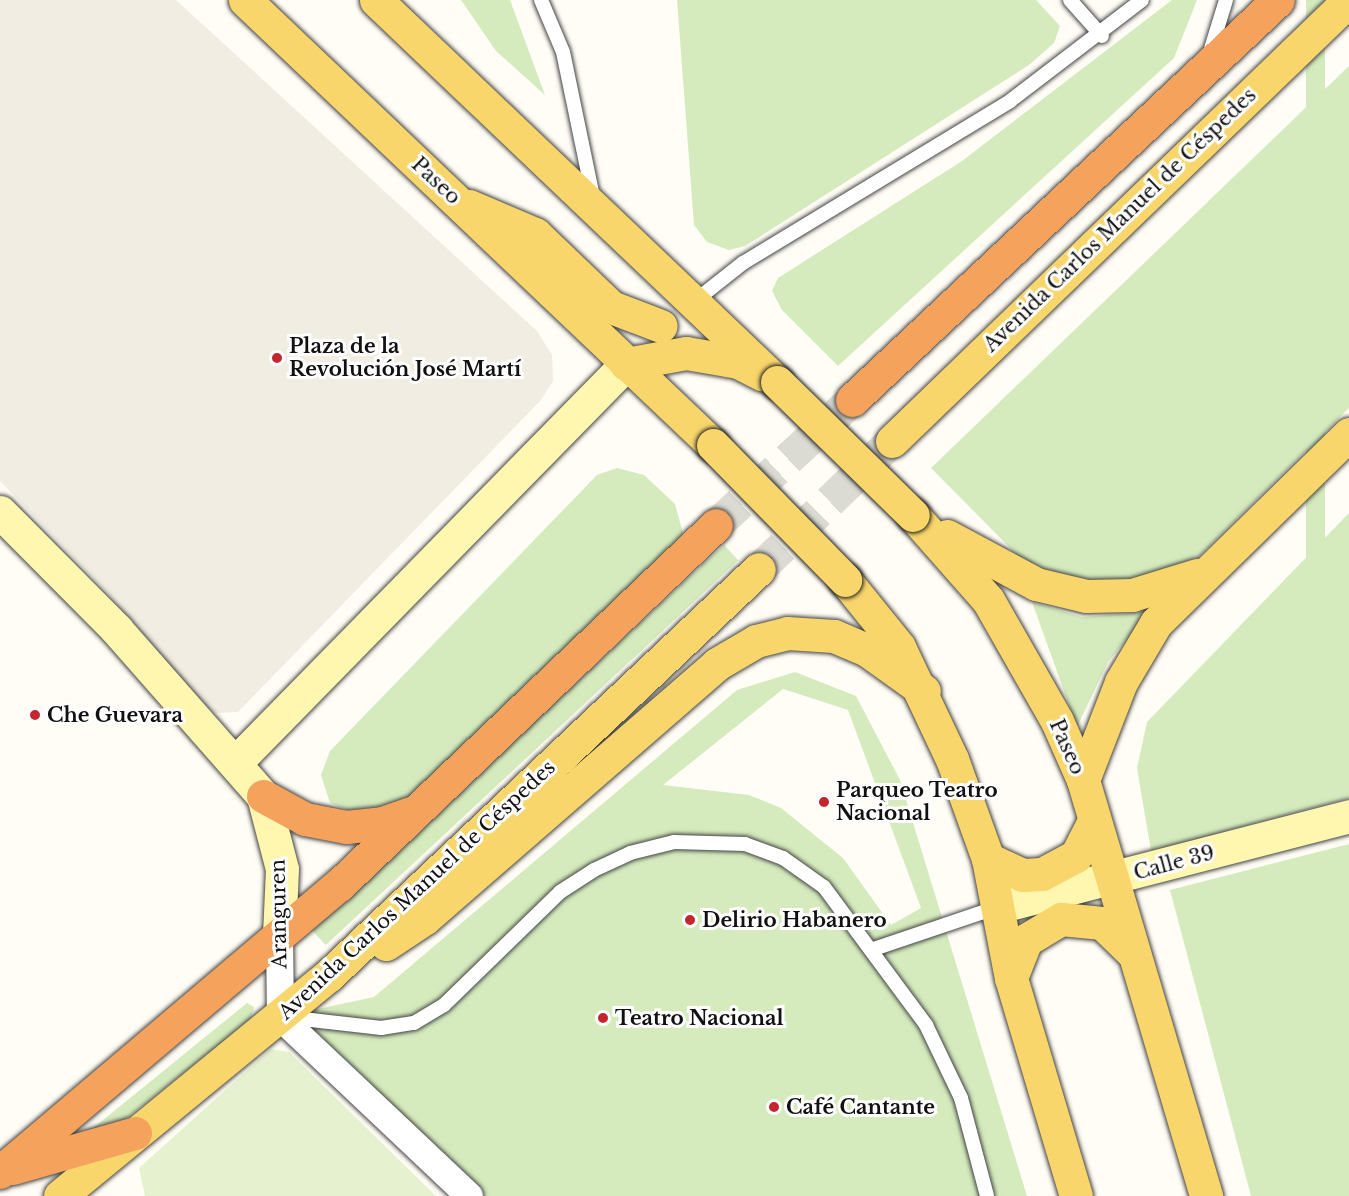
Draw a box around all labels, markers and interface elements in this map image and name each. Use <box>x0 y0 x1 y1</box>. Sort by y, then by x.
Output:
street label: Avenida Carlos Manuel de Céspedes <box>979 83 1261 357</box>
street label: Paseo <box>407 152 465 210</box>
place label: Plaza de la Revolución José Martí <box>289 334 521 381</box>
marker: Plaza de la Revolución José Martí <box>270 351 284 365</box>
place label: Che Guevara <box>47 703 183 727</box>
marker: Che Guevara <box>28 708 42 722</box>
street label: Paseo <box>1044 716 1090 778</box>
street label: Avenida Carlos Manuel de Céspedes <box>274 755 560 1025</box>
place label: Parqueo Teatro Nacional <box>836 778 998 825</box>
marker: Parqueo Teatro Nacional <box>817 795 831 809</box>
street label: Calle 39 <box>1131 841 1217 885</box>
street label: Aranguren <box>266 859 292 969</box>
place label: Delirio Habanero <box>702 908 887 932</box>
marker: Delirio Habanero <box>683 913 697 927</box>
place label: Teatro Nacional <box>615 1006 784 1030</box>
marker: Teatro Nacional <box>596 1011 610 1025</box>
place label: Café Cantante <box>786 1095 935 1119</box>
marker: Café Cantante <box>767 1100 781 1114</box>

